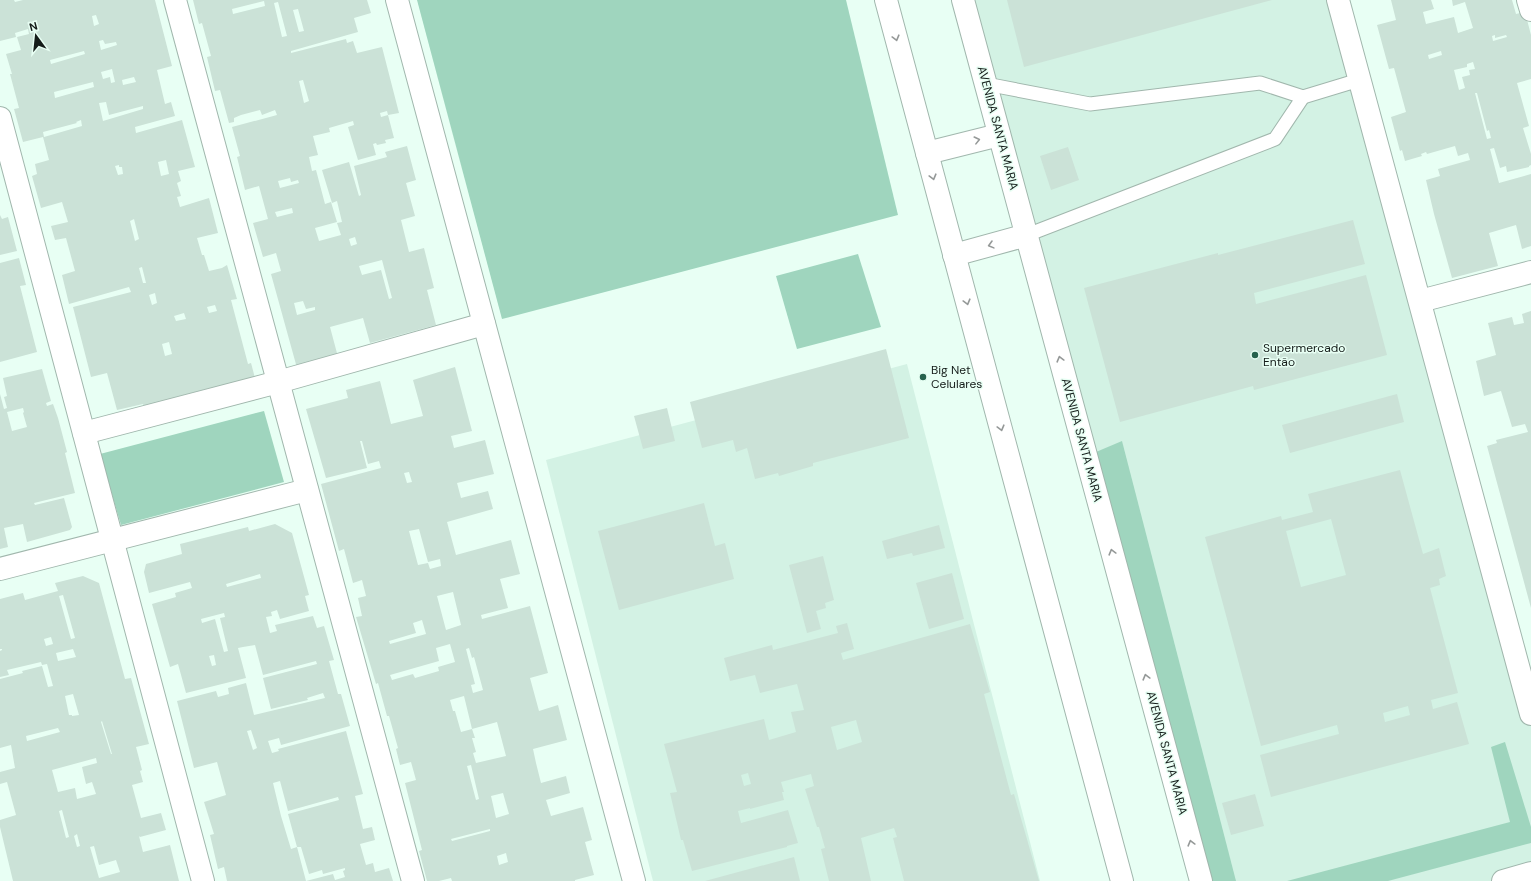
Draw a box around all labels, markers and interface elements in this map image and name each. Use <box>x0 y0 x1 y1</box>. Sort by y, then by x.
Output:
north arrow <box>16 16 56 56</box>
text: N <box>28 19 39 34</box>
one-way arrow <box>892 34 900 41</box>
street label: AVENIDA SANTA MARIA <box>974 64 1022 192</box>
one-way arrow <box>973 137 980 145</box>
one-way arrow <box>929 174 937 180</box>
one-way arrow <box>987 240 994 248</box>
one-way arrow <box>962 299 971 306</box>
place label: Supermercado Então <box>1263 340 1345 370</box>
marker: Supermercado Então <box>1250 350 1260 360</box>
one-way arrow <box>1057 355 1065 362</box>
place label: Big Net Celulares <box>931 362 982 392</box>
marker: Big Net Celulares <box>918 372 928 382</box>
street label: AVENIDA SANTA MARIA <box>1058 376 1106 504</box>
one-way arrow <box>996 424 1005 431</box>
one-way arrow <box>1109 548 1117 555</box>
one-way arrow <box>1142 674 1151 681</box>
street label: AVENIDA SANTA MARIA <box>1143 689 1191 817</box>
one-way arrow <box>1187 840 1196 847</box>

